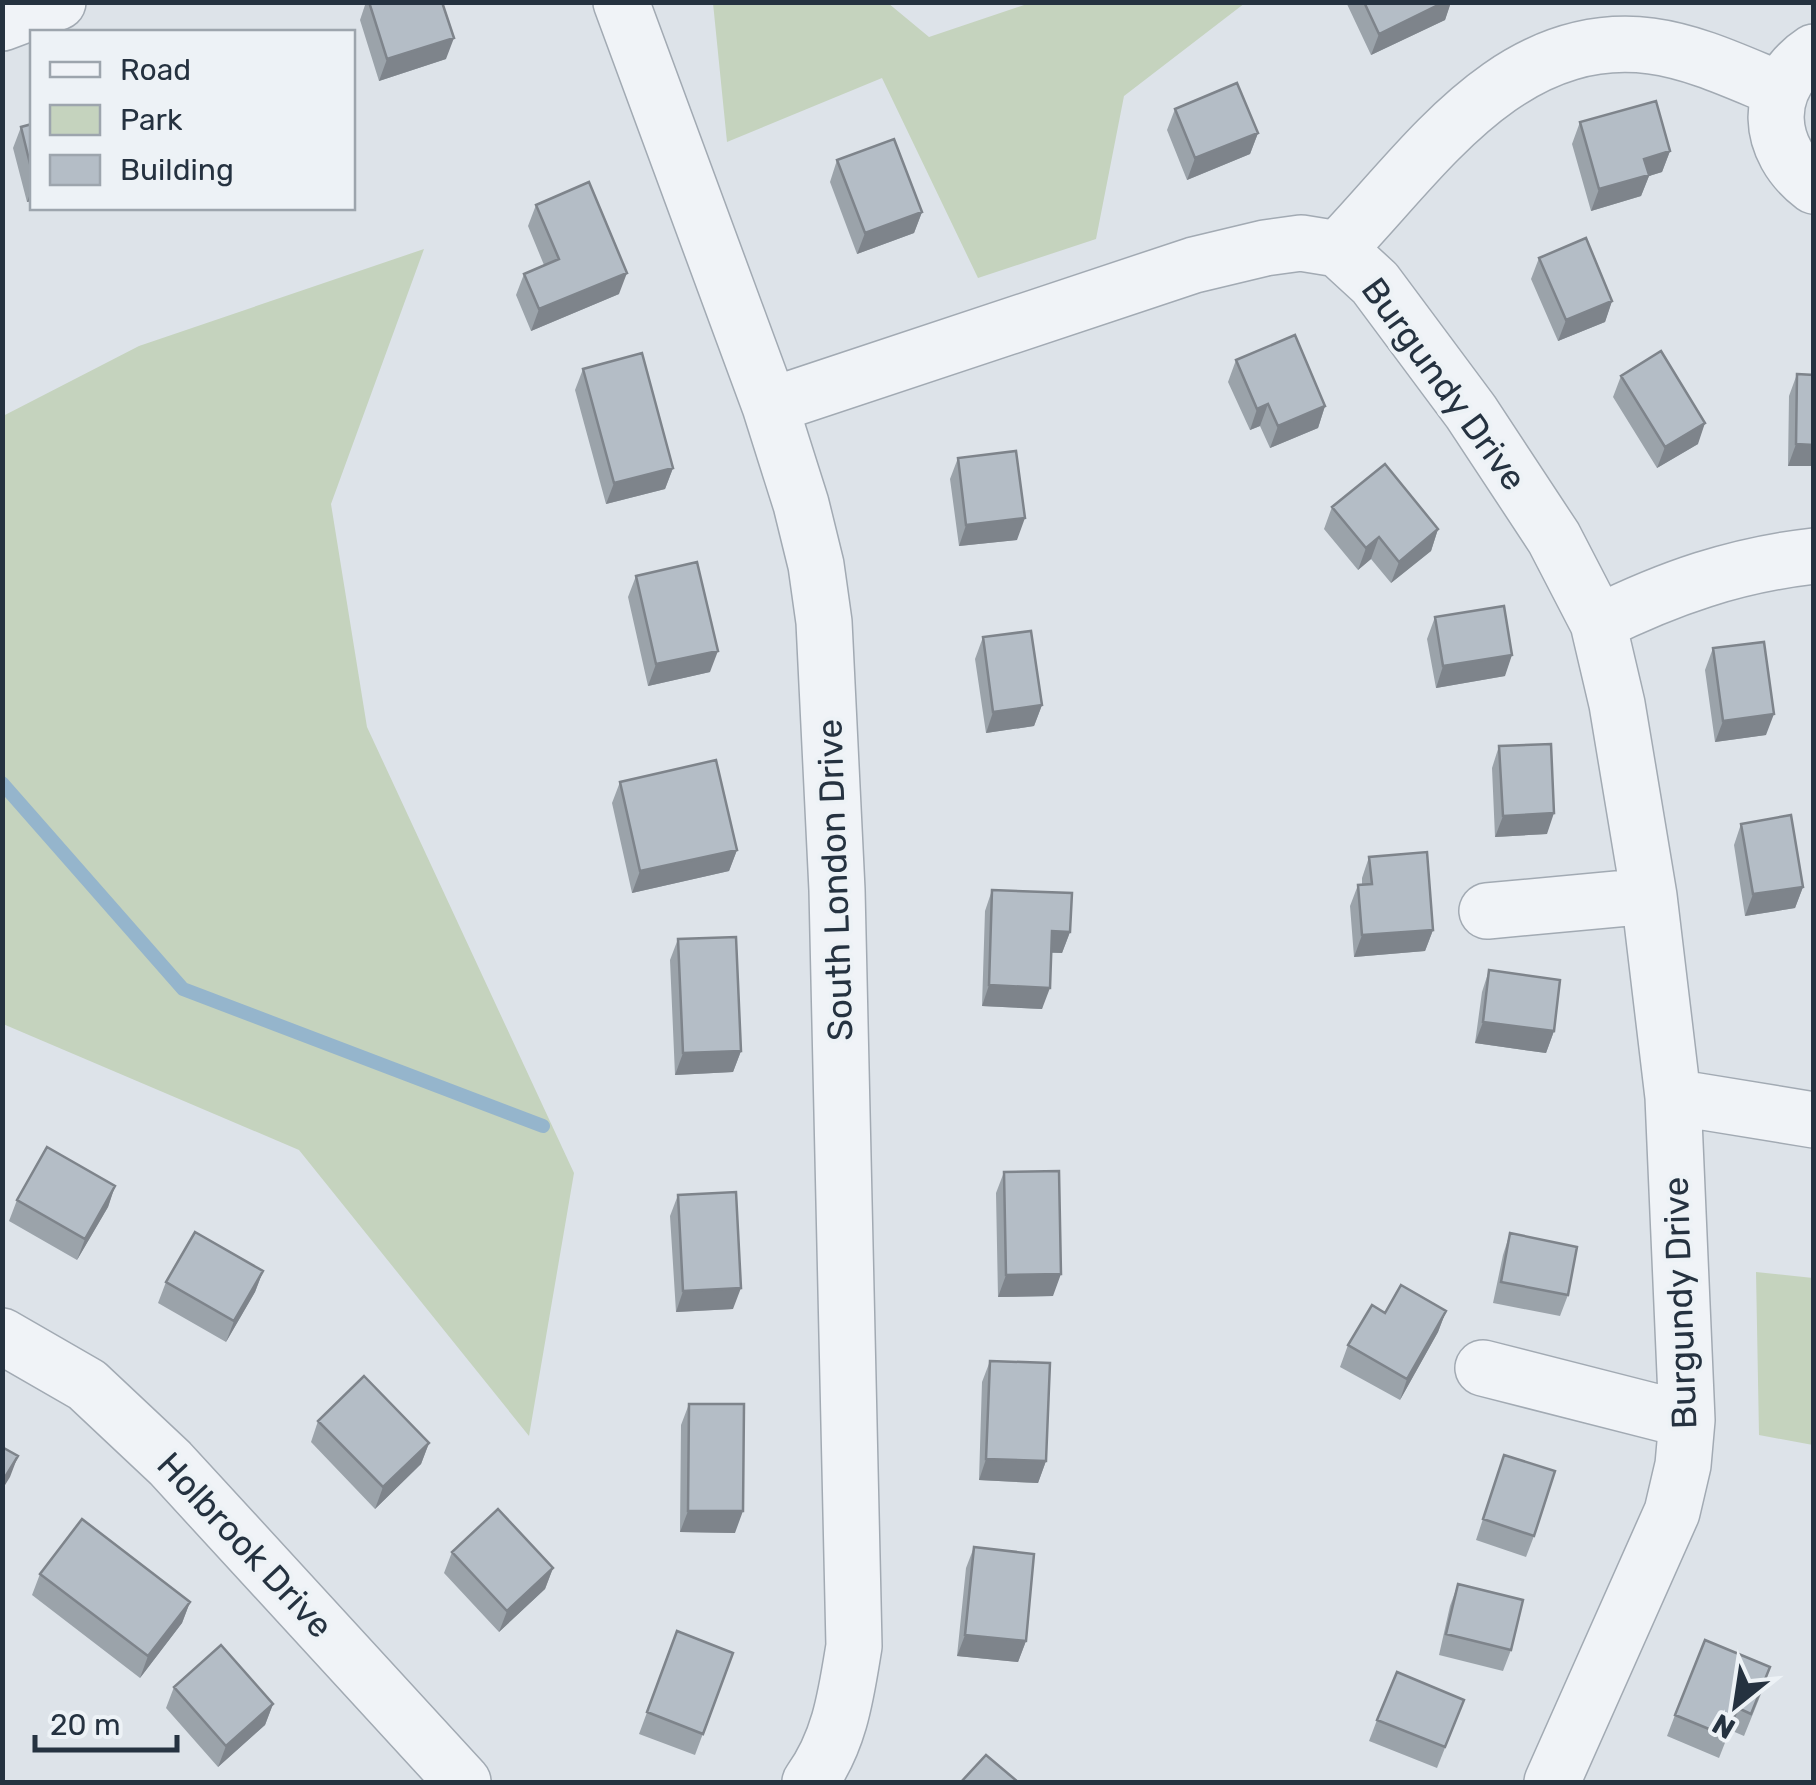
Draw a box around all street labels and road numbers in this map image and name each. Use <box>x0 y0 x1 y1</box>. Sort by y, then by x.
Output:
street label: Burgundy Drive <box>1353 269 1535 499</box>
street label: South London Drive <box>808 718 862 1042</box>
street label: Burgundy Drive <box>1655 1176 1705 1430</box>
street label: Holbrook Drive <box>148 1444 342 1646</box>

